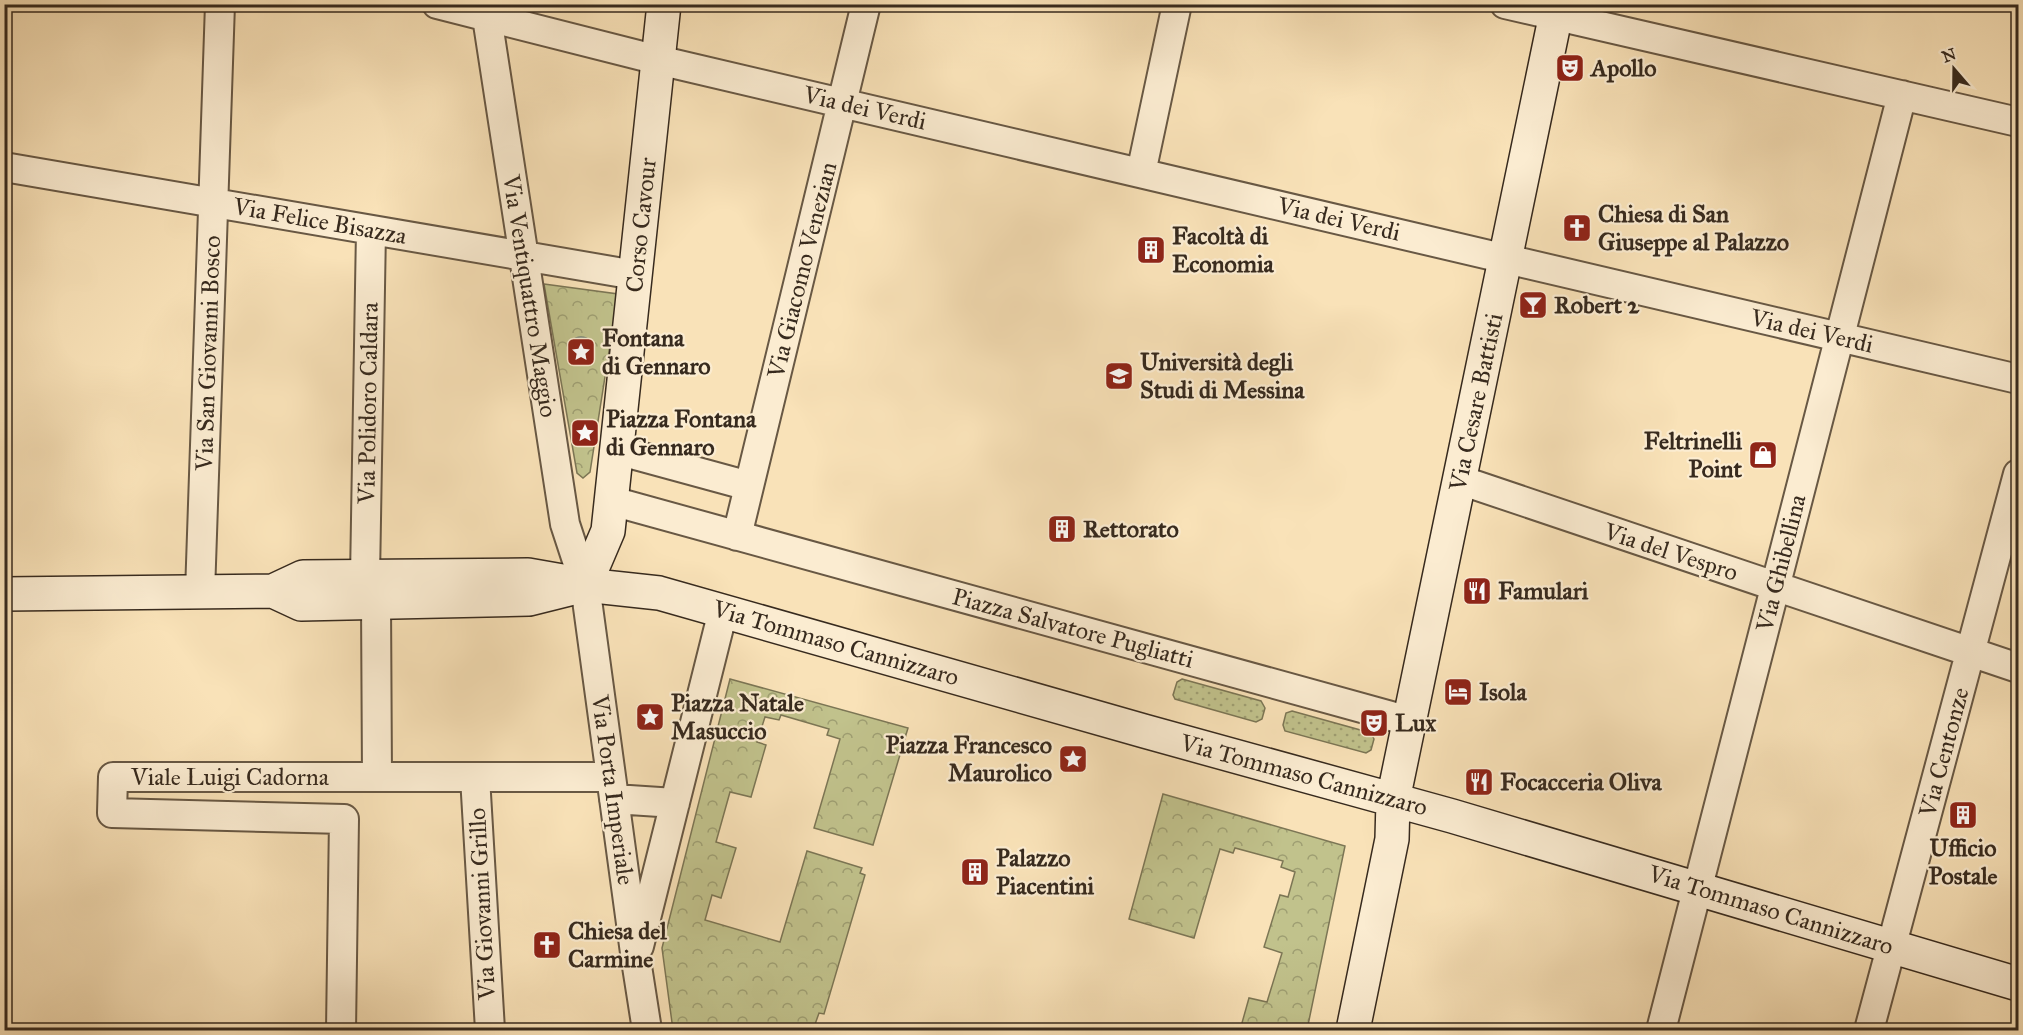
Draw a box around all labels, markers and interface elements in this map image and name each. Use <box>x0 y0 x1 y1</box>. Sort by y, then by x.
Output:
north arrow <box>1924 39 1984 99</box>
text: N <box>1939 44 1959 67</box>
theatre icon: Apollo <box>1554 52 1586 84</box>
place label: Apollo <box>1589 53 1657 83</box>
street label: Via dei Verdi <box>800 79 930 137</box>
street label: Corso Cavour <box>619 156 663 294</box>
street label: Via Giacomo Venezian <box>760 159 843 382</box>
street label: Via Ventiquattro Maggio <box>496 172 564 419</box>
street label: Via dei Verdi <box>1274 190 1404 248</box>
street label: Via Felice Bisazza <box>230 191 410 251</box>
place label: Chiesa di San Giuseppe al Palazzo <box>1598 199 1789 257</box>
church icon: Chiesa di San Giuseppe al Palazzo <box>1561 212 1593 244</box>
place label: Facoltà di Economia <box>1172 221 1275 279</box>
building icon: Facoltà di Economia <box>1135 234 1167 266</box>
street label: Via San Giovanni Bosco <box>189 235 227 472</box>
bar icon: Robert 2 <box>1517 289 1549 321</box>
place label: Robert 2 <box>1554 290 1640 320</box>
street label: Via Polidoro Caldara <box>351 301 385 505</box>
street label: Via dei Verdi <box>1747 302 1877 360</box>
street label: Via Cesare Battisti <box>1442 310 1510 495</box>
place label: Fontana di Gennaro <box>602 323 711 381</box>
place icon: Fontana di Gennaro <box>565 336 597 368</box>
place label: Università degli Studi di Messina <box>1140 347 1305 405</box>
school or university icon: Università degli Studi di Messina <box>1103 360 1135 392</box>
place label: Piazza Fontana di Gennaro <box>606 404 757 462</box>
place icon: Piazza Fontana di Gennaro <box>569 417 601 449</box>
place label: Feltrinelli Point <box>1644 426 1742 484</box>
shop icon: Feltrinelli Point <box>1747 439 1779 471</box>
street label: Via Ghibellina <box>1749 490 1813 636</box>
building icon: Rettorato <box>1046 513 1078 545</box>
place label: Rettorato <box>1083 514 1179 544</box>
street label: Via del Vespro <box>1599 516 1742 588</box>
restaurant icon: Famulari <box>1461 575 1493 607</box>
place label: Famulari <box>1498 576 1589 606</box>
street label: Piazza Salvatore Pugliatti <box>949 581 1197 675</box>
street label: Via Tommaso Cannizzaro <box>709 593 962 692</box>
hotel icon: Isola <box>1442 676 1474 708</box>
place label: Isola <box>1479 677 1527 707</box>
street label: Via Centonze <box>1912 684 1976 821</box>
place label: Piazza Natale Masuccio <box>671 688 804 746</box>
street label: Via Porta Imperiale <box>585 692 641 887</box>
place icon: Piazza Natale Masuccio <box>634 701 666 733</box>
theatre icon: Lux <box>1358 707 1390 739</box>
place label: Lux <box>1395 708 1437 738</box>
street label: Via Tommaso Cannizzaro <box>1176 727 1431 822</box>
place label: Piazza Francesco Maurolico <box>886 730 1052 788</box>
place icon: Piazza Francesco Maurolico <box>1057 743 1089 775</box>
street label: Viale Luigi Cadorna <box>130 762 330 792</box>
restaurant icon: Focacceria Oliva <box>1463 766 1495 798</box>
place label: Focacceria Oliva <box>1500 767 1662 797</box>
building icon: Ufficio Postale <box>1947 799 1979 831</box>
street label: Via Giovanni Grillo <box>462 807 502 1002</box>
place label: Ufficio Postale <box>1928 833 1998 891</box>
place label: Palazzo Piacentini <box>996 843 1095 901</box>
building icon: Palazzo Piacentini <box>959 856 991 888</box>
street label: Via Tommaso Cannizzaro <box>1644 858 1897 962</box>
place label: Chiesa del Carmine <box>568 916 667 974</box>
church icon: Chiesa del Carmine <box>531 929 563 961</box>

